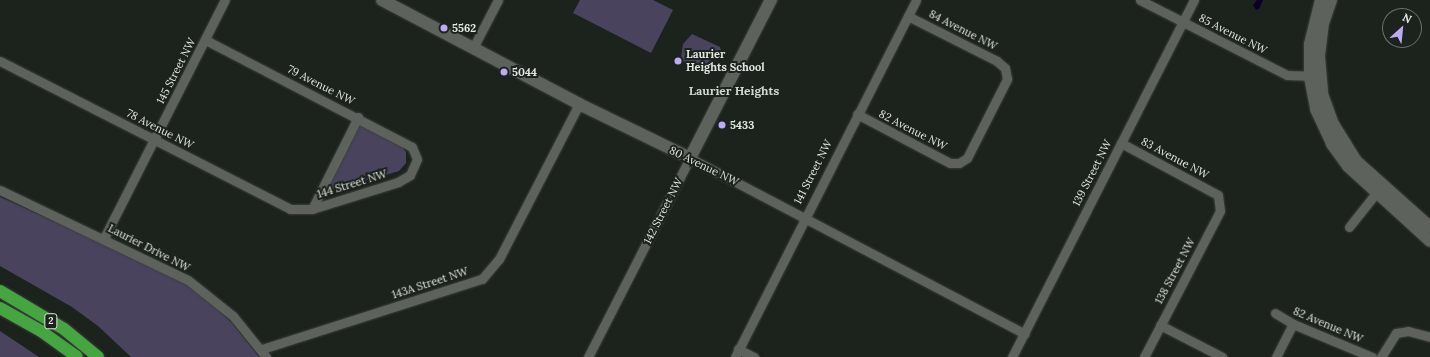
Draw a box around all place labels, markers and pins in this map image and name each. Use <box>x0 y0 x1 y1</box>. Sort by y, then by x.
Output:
place label: 5562 <box>452 21 476 35</box>
marker: 5562 <box>439 23 449 33</box>
place label: Laurier Heights School <box>686 48 765 74</box>
marker: Laurier Heights School <box>673 56 683 66</box>
place label: 5044 <box>512 65 537 79</box>
marker: 5044 <box>499 67 509 77</box>
place label: 5433 <box>730 118 754 132</box>
marker: 5433 <box>717 120 727 130</box>

